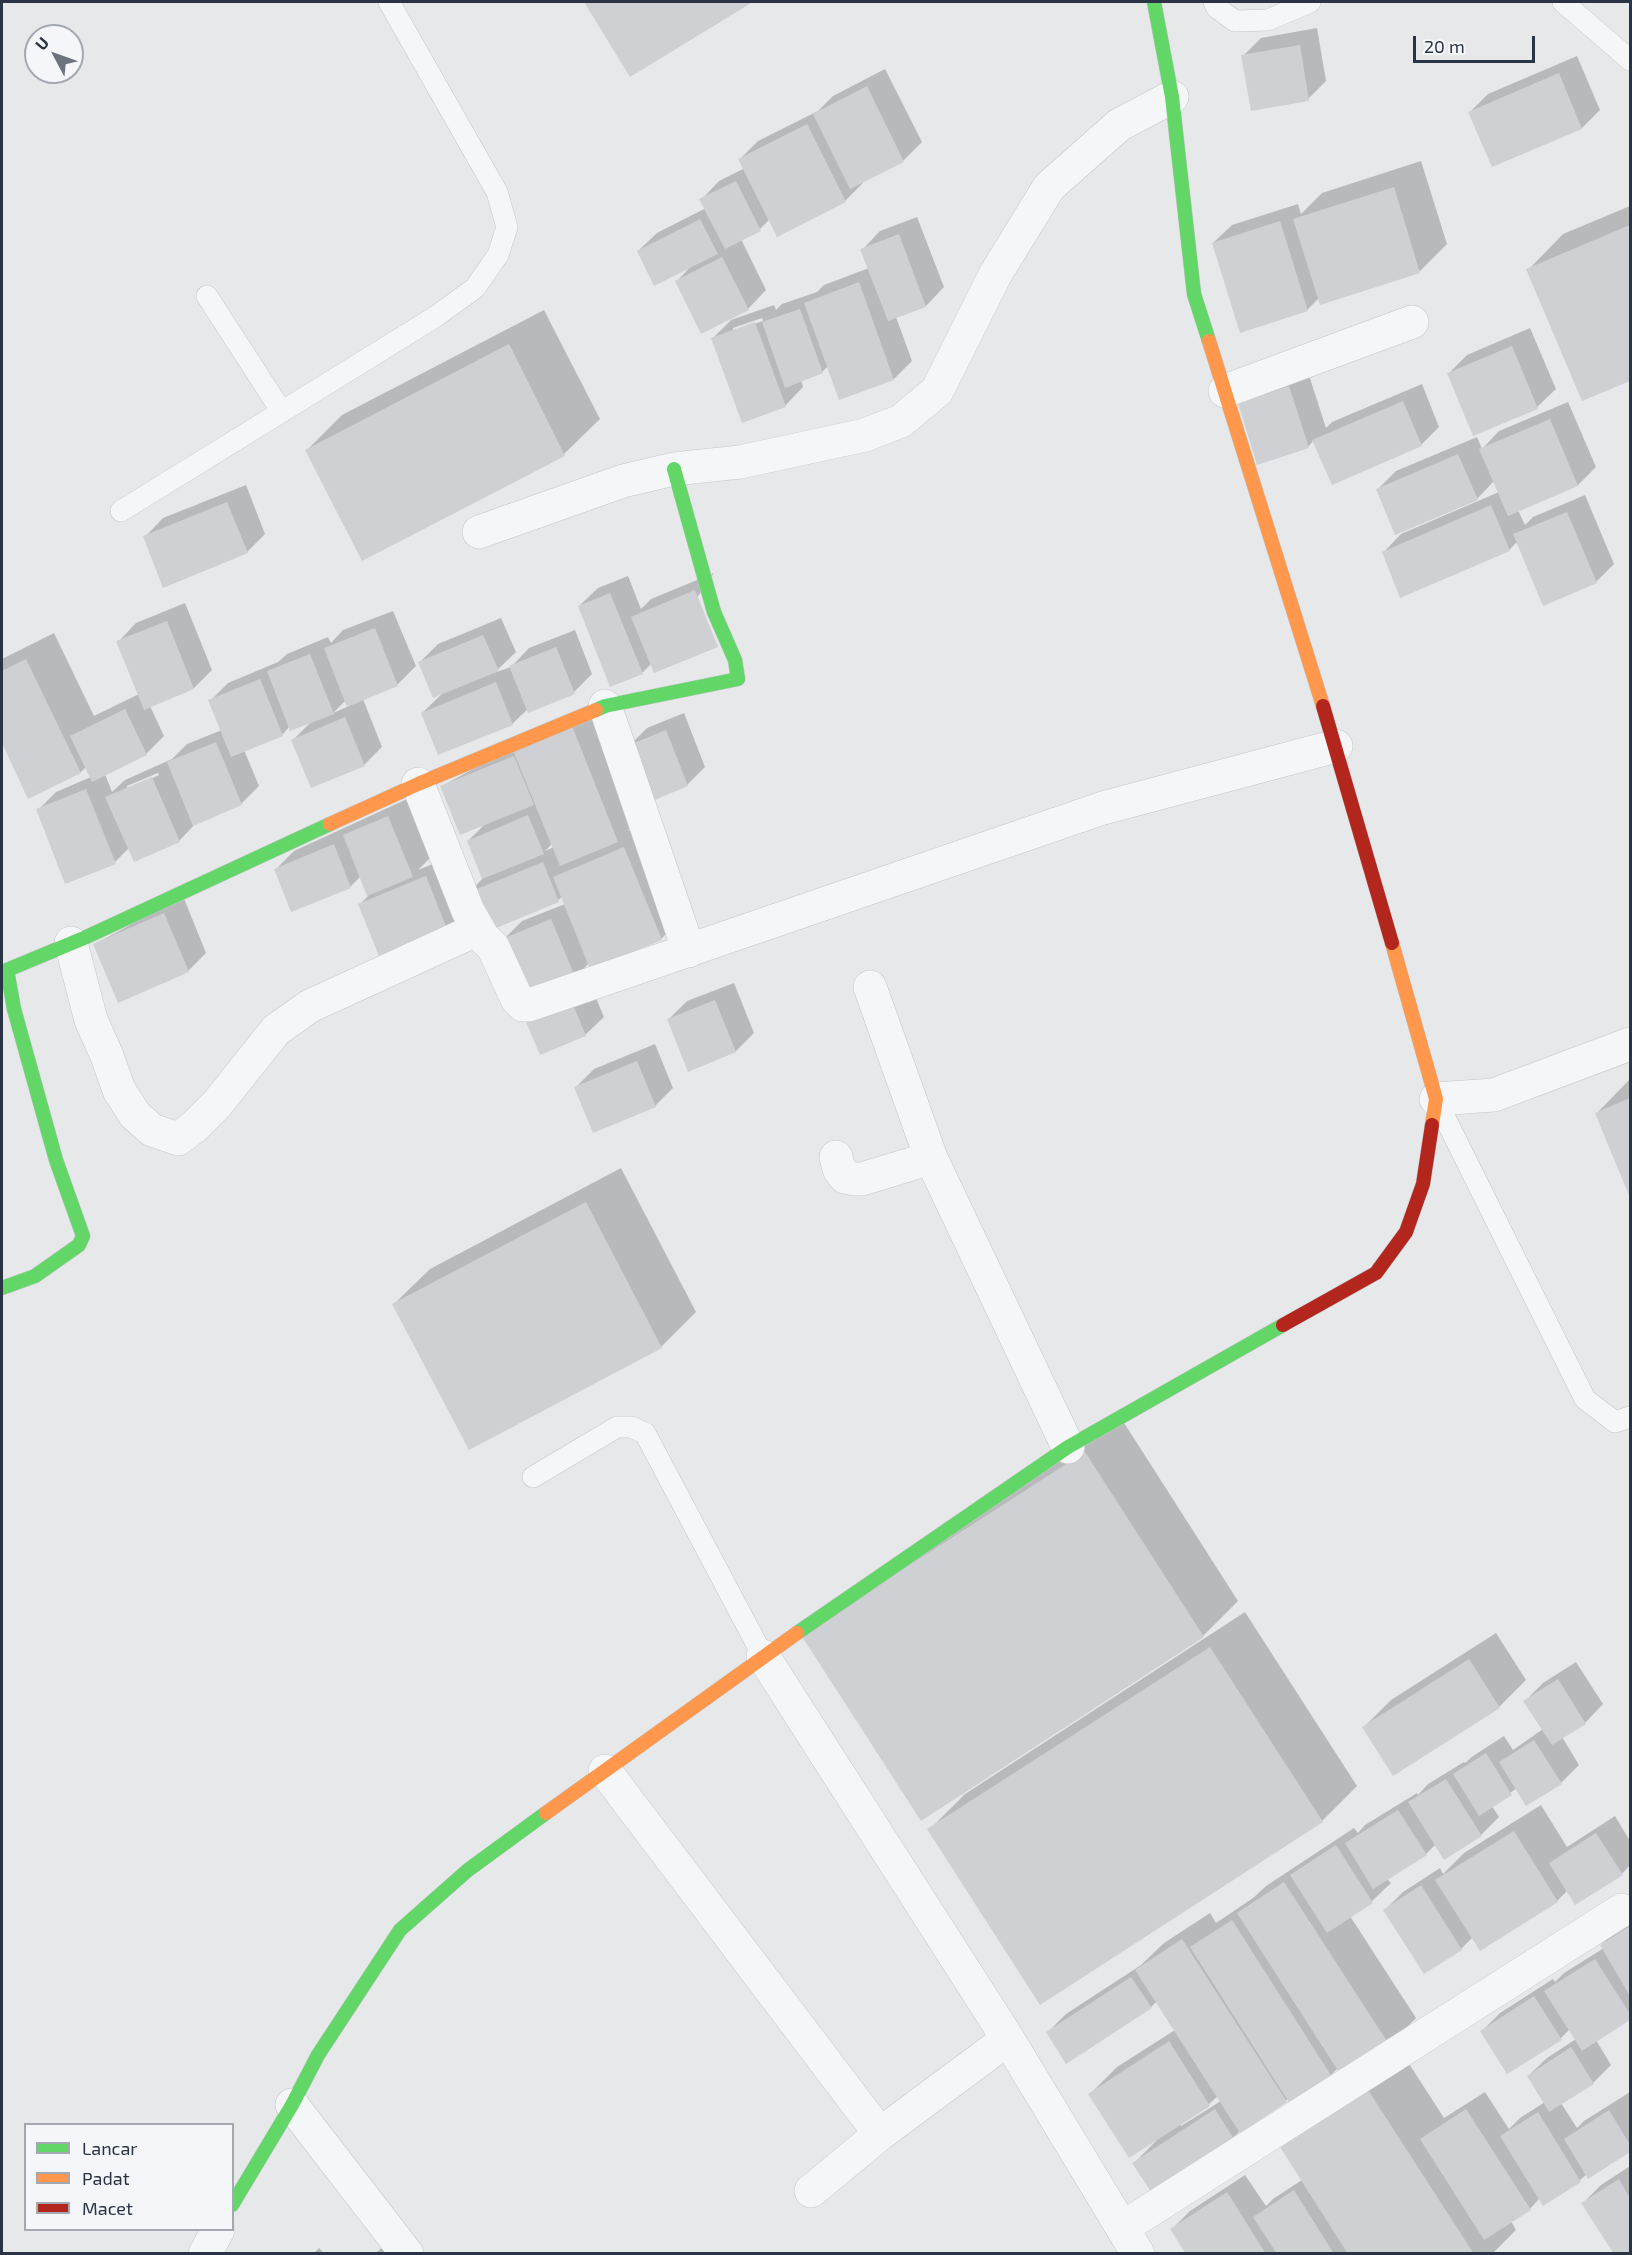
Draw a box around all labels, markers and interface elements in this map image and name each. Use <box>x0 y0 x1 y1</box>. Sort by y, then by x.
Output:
north arrow <box>24 24 84 84</box>
scale bar <box>1416 24 1538 62</box>
text: U <box>31 33 52 54</box>
text: 20 m <box>1424 35 1465 57</box>
legend <box>24 2123 234 2231</box>
text: Lancar <box>82 2137 138 2159</box>
text: Padat <box>82 2167 129 2189</box>
text: Macet <box>82 2197 133 2219</box>

